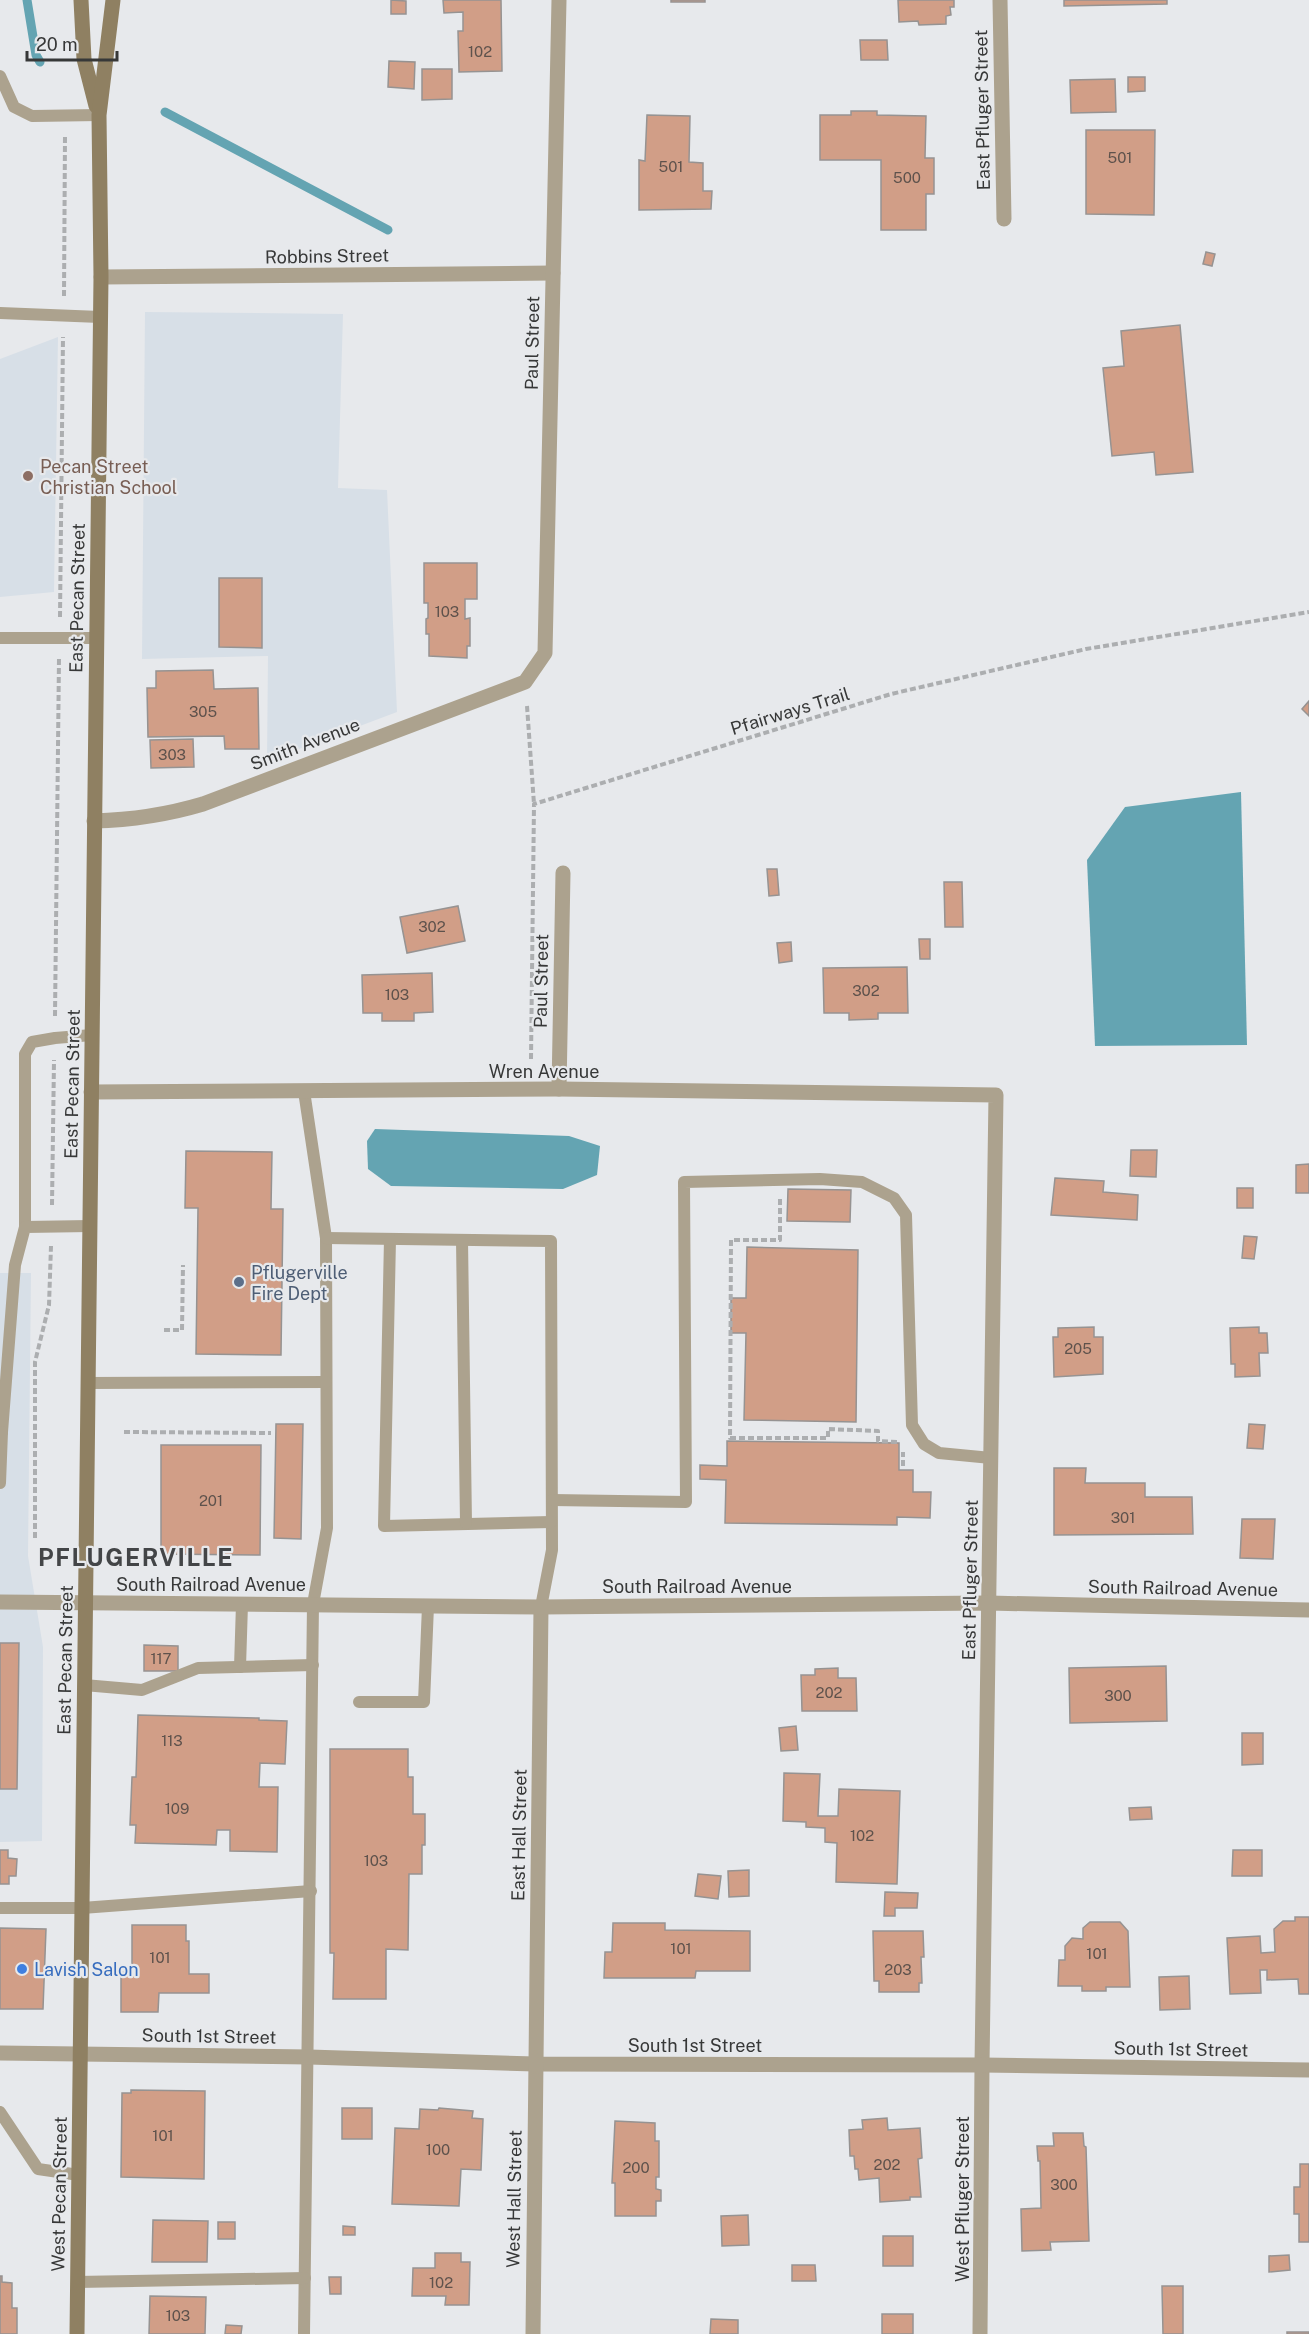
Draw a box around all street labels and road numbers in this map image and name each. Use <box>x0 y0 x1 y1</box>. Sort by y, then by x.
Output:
street label: East Pfluger Street <box>970 30 994 190</box>
street label: Robbins Street <box>265 244 389 268</box>
street label: Paul Street <box>521 296 543 390</box>
street label: East Pecan Street <box>65 523 89 673</box>
street label: Pfairways Trail <box>728 683 852 739</box>
street label: Smith Avenue <box>247 713 363 775</box>
street label: Paul Street <box>530 934 552 1028</box>
street label: East Pecan Street <box>60 1009 84 1159</box>
street label: Wren Avenue <box>489 1061 599 1082</box>
street label: East Pfluger Street <box>958 1500 982 1660</box>
street label: South Railroad Avenue <box>116 1574 306 1595</box>
street label: South Railroad Avenue <box>602 1576 792 1597</box>
street label: South Railroad Avenue <box>1088 1576 1278 1600</box>
street label: East Pecan Street <box>53 1585 77 1735</box>
street label: East Hall Street <box>507 1769 531 1901</box>
street label: South 1st Street <box>142 2024 276 2048</box>
street label: South 1st Street <box>628 2035 762 2056</box>
street label: South 1st Street <box>1114 2037 1248 2061</box>
street label: West Pecan Street <box>47 2116 71 2272</box>
street label: West Pfluger Street <box>952 2116 973 2282</box>
street label: West Hall Street <box>502 2130 526 2268</box>

